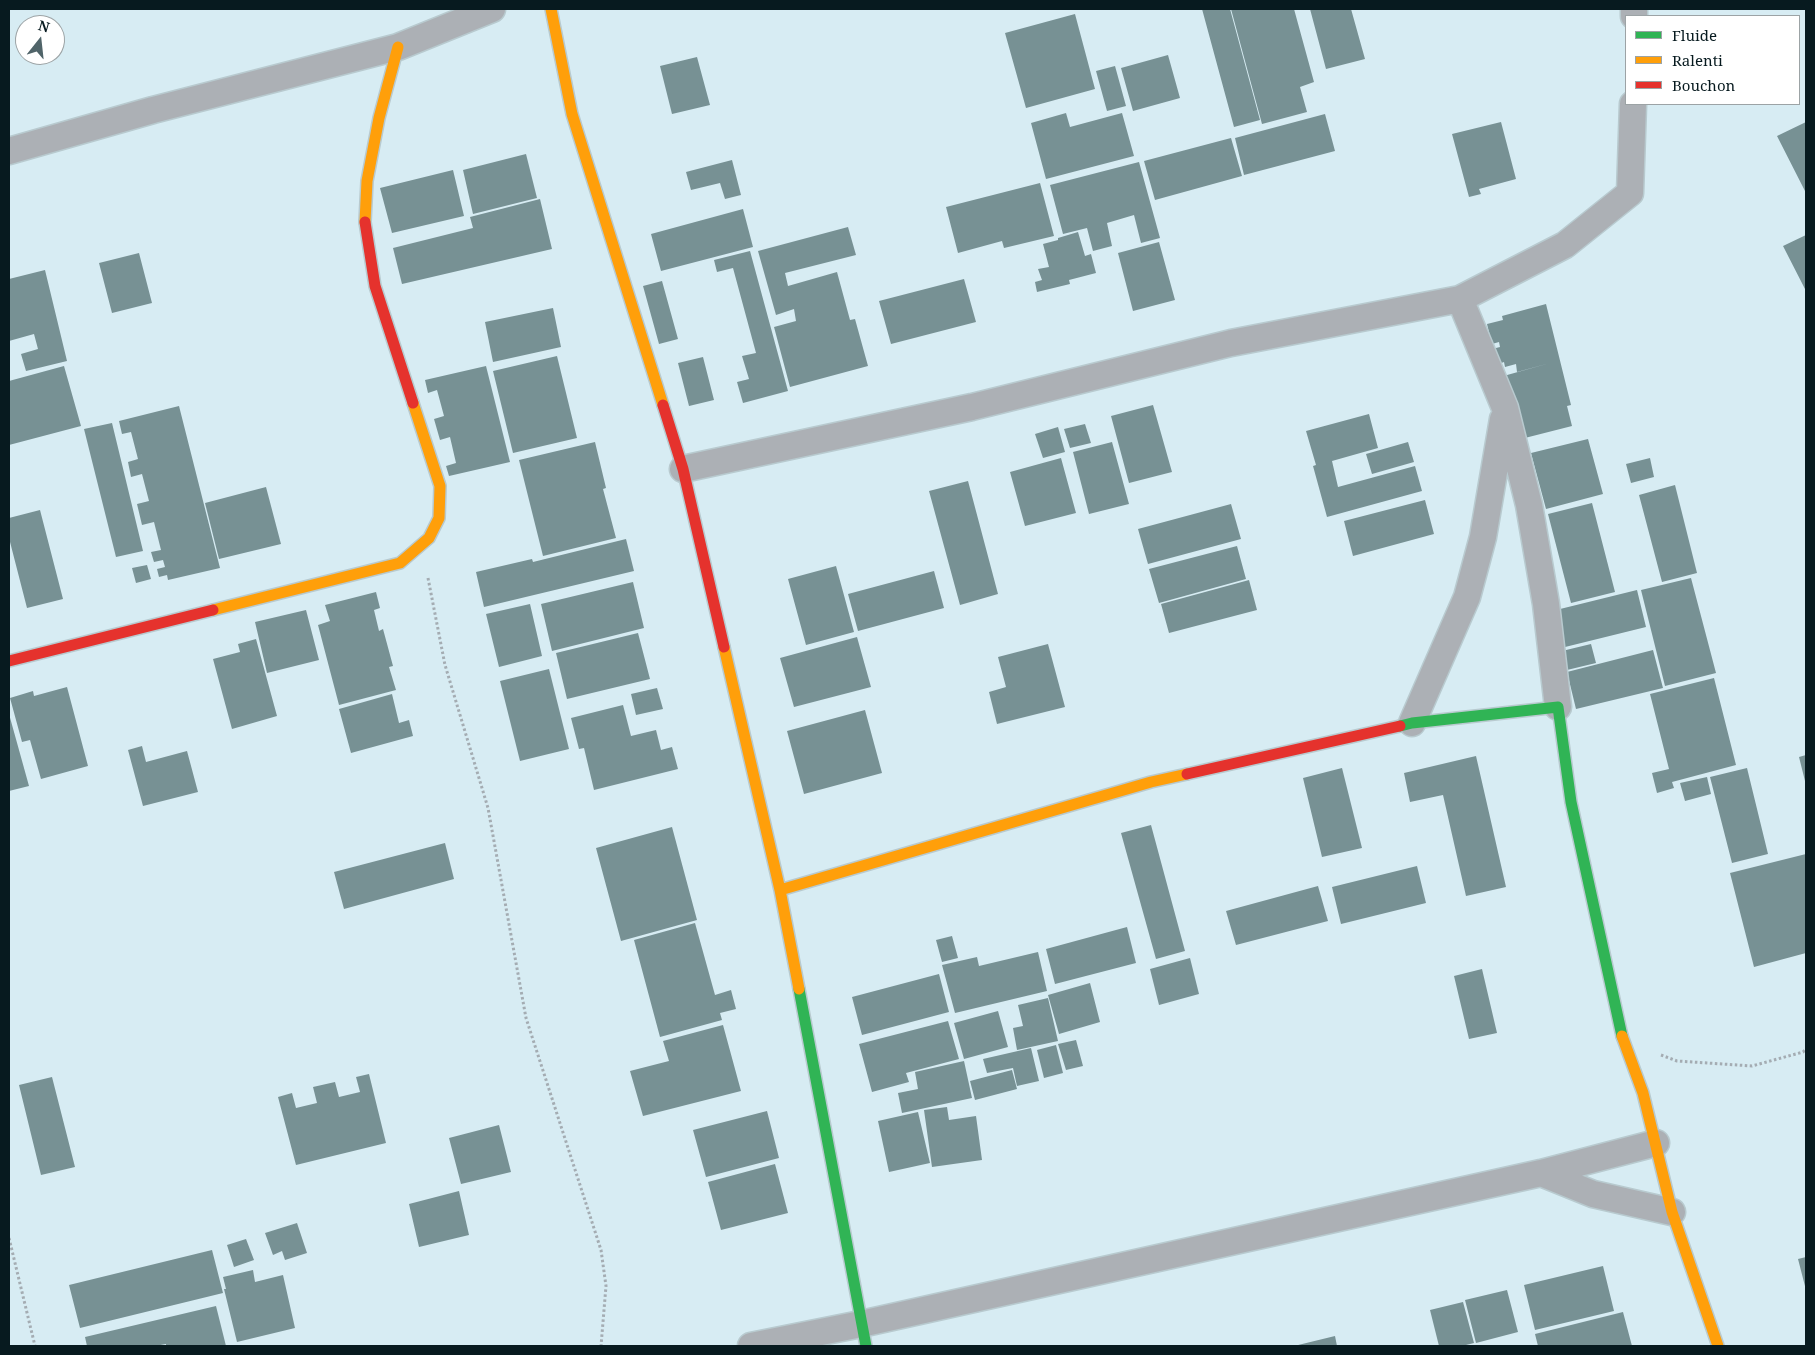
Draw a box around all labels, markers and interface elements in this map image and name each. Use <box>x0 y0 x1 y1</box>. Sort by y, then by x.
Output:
north arrow <box>15 15 65 65</box>
text: N <box>36 15 52 37</box>
legend <box>1625 15 1800 105</box>
text: Fluide <box>1672 25 1717 45</box>
text: Ralenti <box>1672 50 1723 70</box>
text: Bouchon <box>1672 75 1735 95</box>

